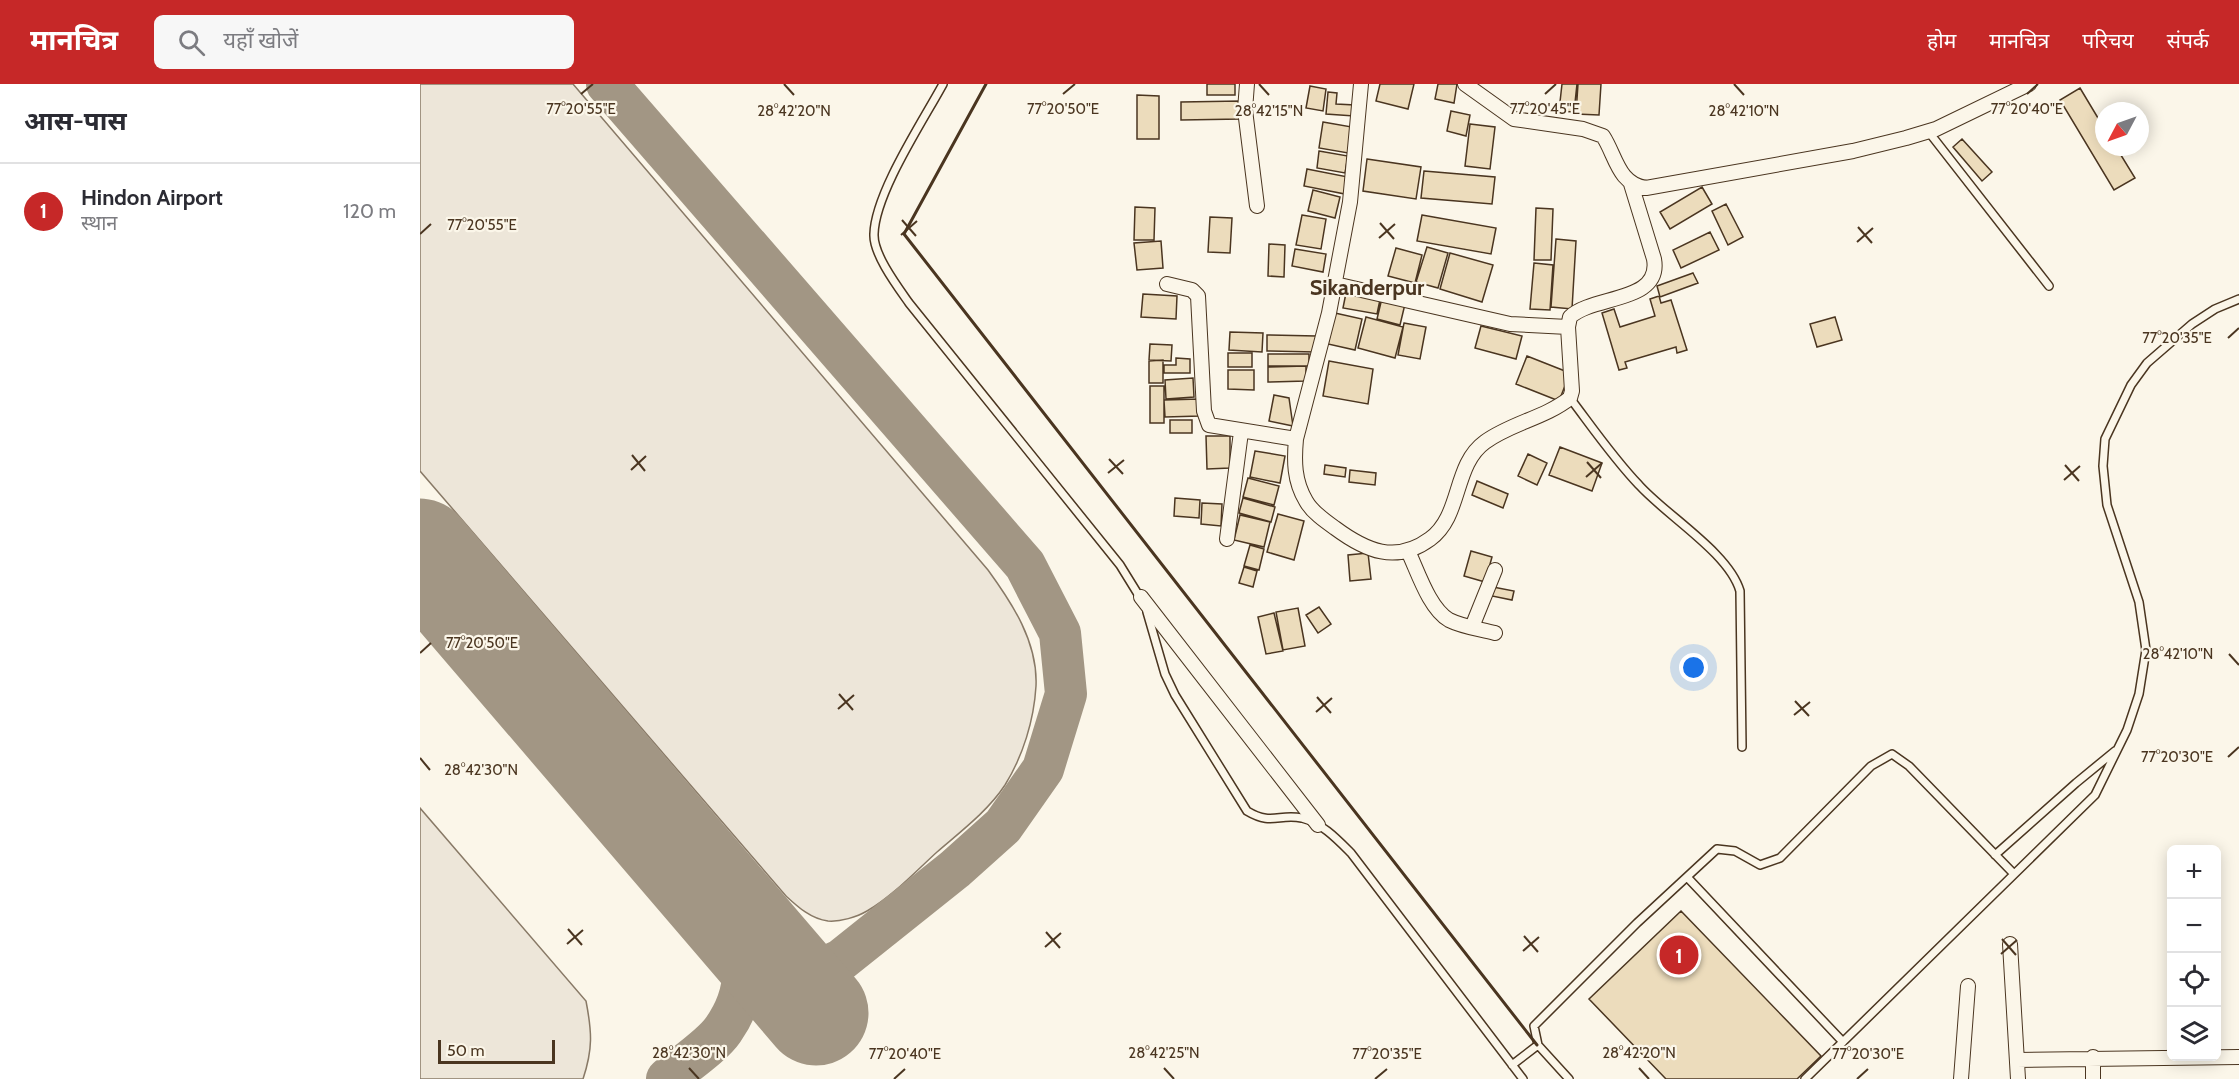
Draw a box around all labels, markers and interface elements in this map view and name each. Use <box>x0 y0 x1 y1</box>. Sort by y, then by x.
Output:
search box <box>154 15 574 69</box>
text: मानचित्र <box>30 23 118 57</box>
icon: search <box>175 26 208 59</box>
text: यहाँ खोजें <box>223 27 298 54</box>
text: होम <box>1927 28 1956 53</box>
text: मानचित्र <box>1989 28 2049 53</box>
text: परिचय <box>2082 28 2134 53</box>
text: संपर्क <box>2167 28 2209 53</box>
text: 77°20'55"E <box>546 100 616 118</box>
text: 77°20'50"E <box>1027 100 1099 118</box>
text: 77°20'45"E <box>1510 100 1580 118</box>
text: 77°20'40"E <box>1991 100 2063 118</box>
text: 28°42'20"N <box>757 102 831 120</box>
text: 28°42'15"N <box>1235 102 1303 120</box>
text: 28°42'10"N <box>1709 102 1779 120</box>
north arrow <box>2095 102 2149 156</box>
text: आस-पास <box>24 105 127 137</box>
text: Hindon Airport <box>81 184 223 211</box>
text: 1 <box>40 199 47 223</box>
text: 120 m <box>343 199 396 223</box>
text: स्थान <box>81 211 117 235</box>
text: 77°20'55"E <box>447 216 517 234</box>
district label: Sikanderpur <box>1310 274 1425 301</box>
text: 77°20'35"E <box>2142 329 2212 347</box>
text: 77°20'50"E <box>446 634 518 652</box>
text: 28°42'10"N <box>2143 645 2213 663</box>
your location <box>1679 653 1708 682</box>
text: 77°20'30"E <box>2141 748 2213 766</box>
text: 28°42'30"N <box>444 761 518 779</box>
map controls <box>2167 845 2221 1061</box>
button: + <box>2167 845 2221 899</box>
button: − <box>2167 899 2221 953</box>
pin: 1 <box>1660 932 1698 978</box>
button: locate <box>2167 953 2221 1007</box>
button: layers <box>2167 1007 2221 1061</box>
scale bar <box>438 1037 555 1064</box>
text: 50 m <box>447 1041 484 1060</box>
text: 28°42'30"N <box>652 1044 726 1062</box>
text: 28°42'25"N <box>1128 1044 1200 1062</box>
text: 28°42'20"N <box>1602 1044 1676 1062</box>
text: 77°20'40"E <box>869 1045 941 1063</box>
text: 77°20'35"E <box>1352 1045 1422 1063</box>
text: 77°20'30"E <box>1832 1045 1904 1063</box>

